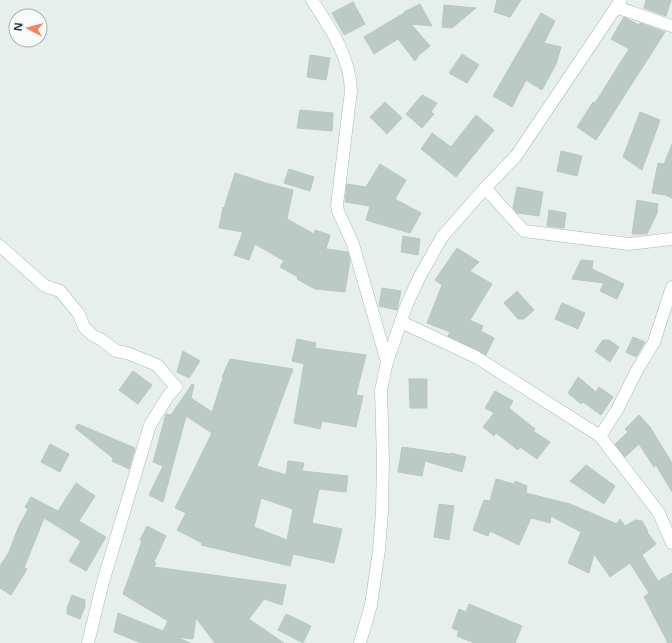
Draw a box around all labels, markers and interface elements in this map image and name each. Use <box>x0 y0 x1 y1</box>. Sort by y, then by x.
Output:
north arrow <box>8 8 48 48</box>
text: N <box>10 21 26 32</box>

